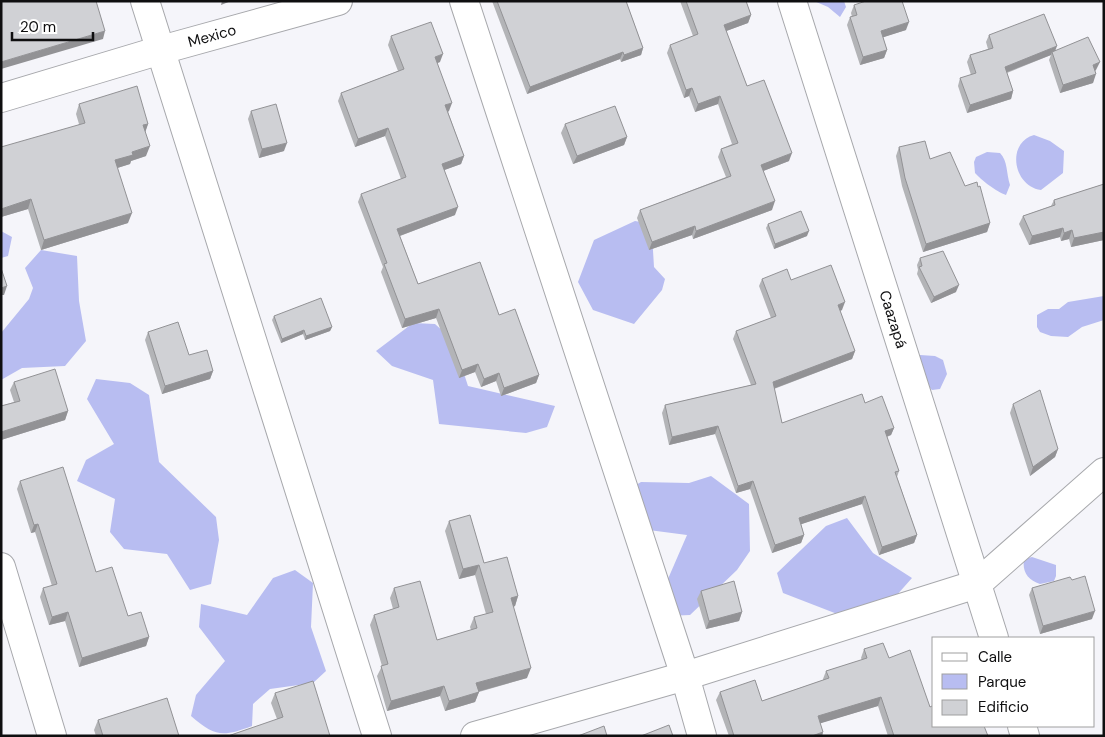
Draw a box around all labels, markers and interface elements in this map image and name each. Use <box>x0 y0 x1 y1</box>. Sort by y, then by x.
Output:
scale bar <box>12 10 94 42</box>
text: 20 m <box>20 17 56 37</box>
street label: Mexico <box>186 20 239 52</box>
street label: Caazapá <box>874 288 912 351</box>
legend <box>932 637 1095 727</box>
text: Calle <box>978 647 1012 667</box>
text: Parque <box>978 672 1026 692</box>
text: Edificio <box>978 697 1029 717</box>

